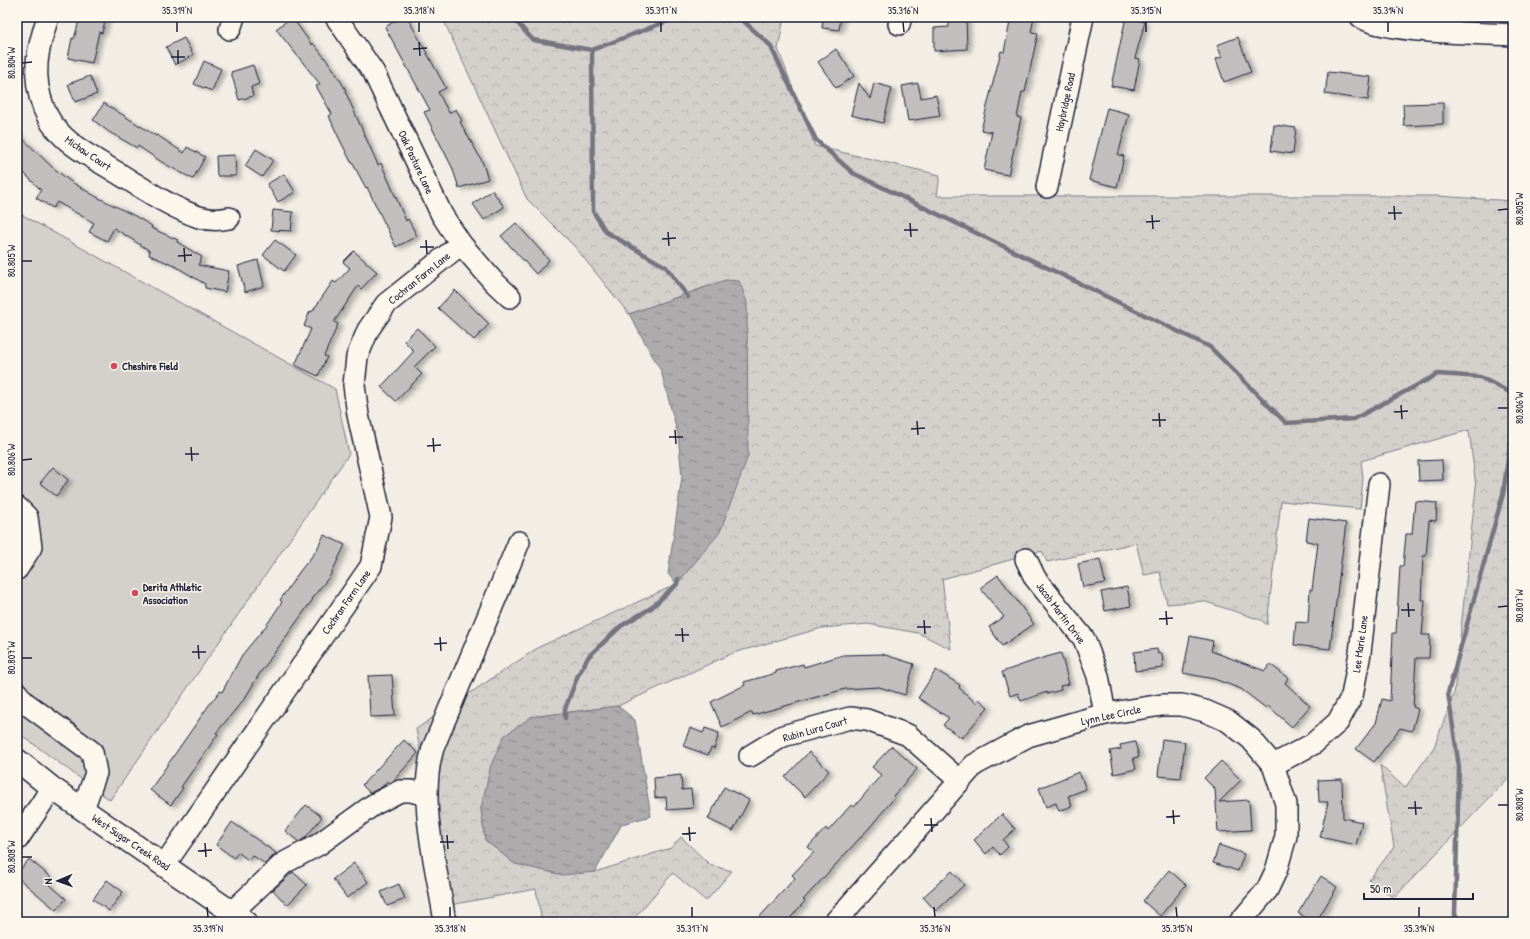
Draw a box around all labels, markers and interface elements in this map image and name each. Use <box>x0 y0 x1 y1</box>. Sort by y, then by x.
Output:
text: 35.319°N <box>162 4 192 17</box>
text: 35.318°N <box>404 4 434 17</box>
text: 35.317°N <box>645 4 677 17</box>
text: 35.316°N <box>888 4 918 17</box>
text: 35.315°N <box>1131 4 1161 17</box>
text: 35.314°N <box>1373 4 1403 17</box>
text: 80.804°W <box>5 46 18 79</box>
street label: Haybridge Road <box>1052 71 1078 133</box>
street label: Oak Pasture Lane <box>395 128 437 197</box>
street label: Michaw Court <box>62 132 114 174</box>
text: 80.805°W <box>1513 192 1526 225</box>
text: 80.805°W <box>5 244 18 277</box>
street label: Cochran Farm Lane <box>385 248 453 307</box>
place label: Cheshire Field <box>122 359 178 373</box>
marker: Cheshire Field <box>109 361 119 371</box>
text: 80.806°W <box>1513 391 1526 424</box>
text: 80.806°W <box>5 443 18 476</box>
street label: Cochran Farm Lane <box>319 566 374 637</box>
street label: Jacob Martin Drive <box>1033 579 1089 647</box>
place label: Derita Athletic Association <box>143 580 202 607</box>
marker: Derita Athletic Association <box>130 588 140 598</box>
text: 80.807°W <box>1513 589 1526 623</box>
street label: Lee Marie Lane <box>1349 614 1371 673</box>
text: 80.807°W <box>5 641 18 675</box>
street label: Lynn Lee Circle <box>1080 702 1143 728</box>
street label: Rubin Lura Court <box>781 713 849 745</box>
text: 80.808°W <box>1513 788 1526 821</box>
street label: West Sugar Creek Road <box>89 811 173 874</box>
text: 80.808°W <box>5 840 18 873</box>
north arrow <box>38 861 78 901</box>
scale bar <box>1364 875 1473 901</box>
text: N <box>41 878 55 885</box>
text: 50 m <box>1370 880 1391 897</box>
text: 35.319°N <box>193 922 223 935</box>
text: 35.318°N <box>435 922 465 935</box>
text: 35.317°N <box>676 922 708 935</box>
text: 35.316°N <box>920 922 950 935</box>
text: 35.315°N <box>1162 922 1192 935</box>
text: 35.314°N <box>1404 922 1434 935</box>

